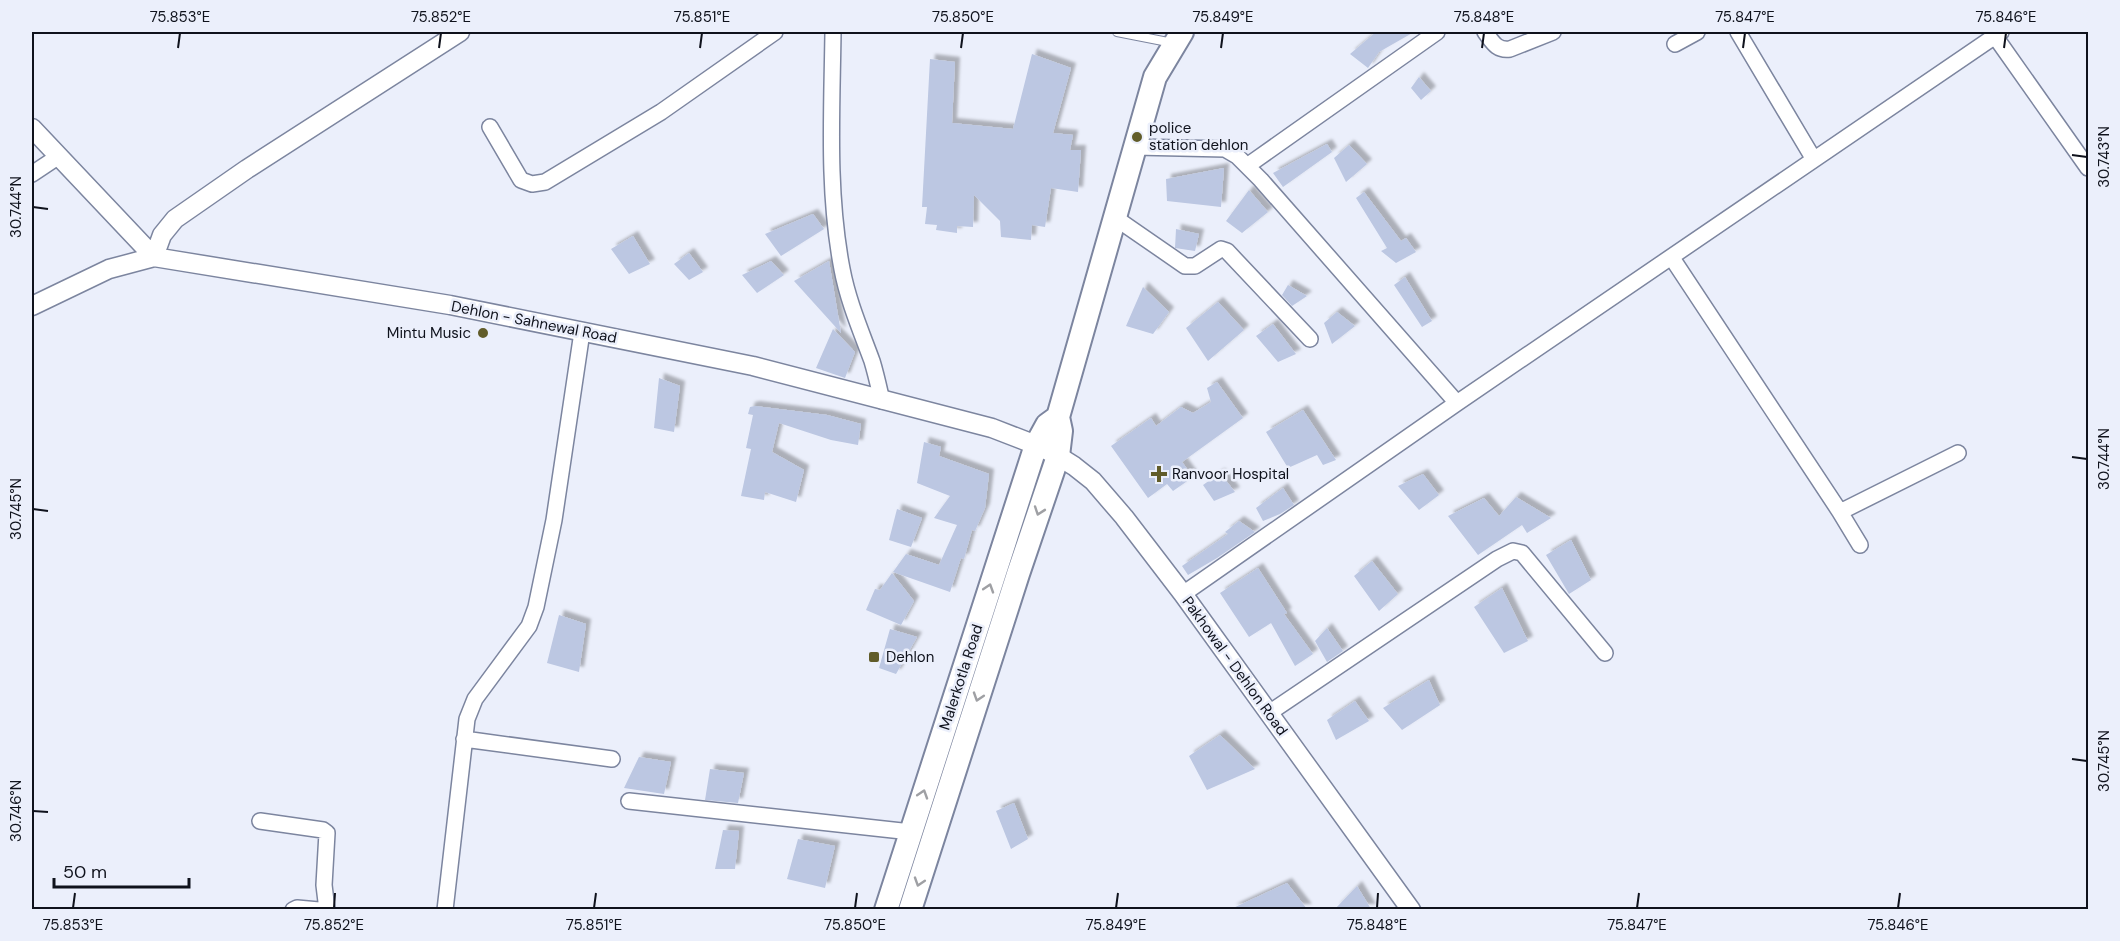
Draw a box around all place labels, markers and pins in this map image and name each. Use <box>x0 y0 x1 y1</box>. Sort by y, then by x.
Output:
place label: police station dehlon <box>1149 118 1248 155</box>
marker: police station dehlon <box>1130 130 1144 144</box>
place label: Mintu Music <box>387 323 471 343</box>
marker: Mintu Music <box>476 326 490 340</box>
place label: Ranvoor Hospital <box>1172 464 1289 484</box>
marker: Ranvoor Hospital <box>1150 465 1168 483</box>
place label: Dehlon <box>886 647 934 667</box>
marker: Dehlon <box>867 650 881 664</box>

